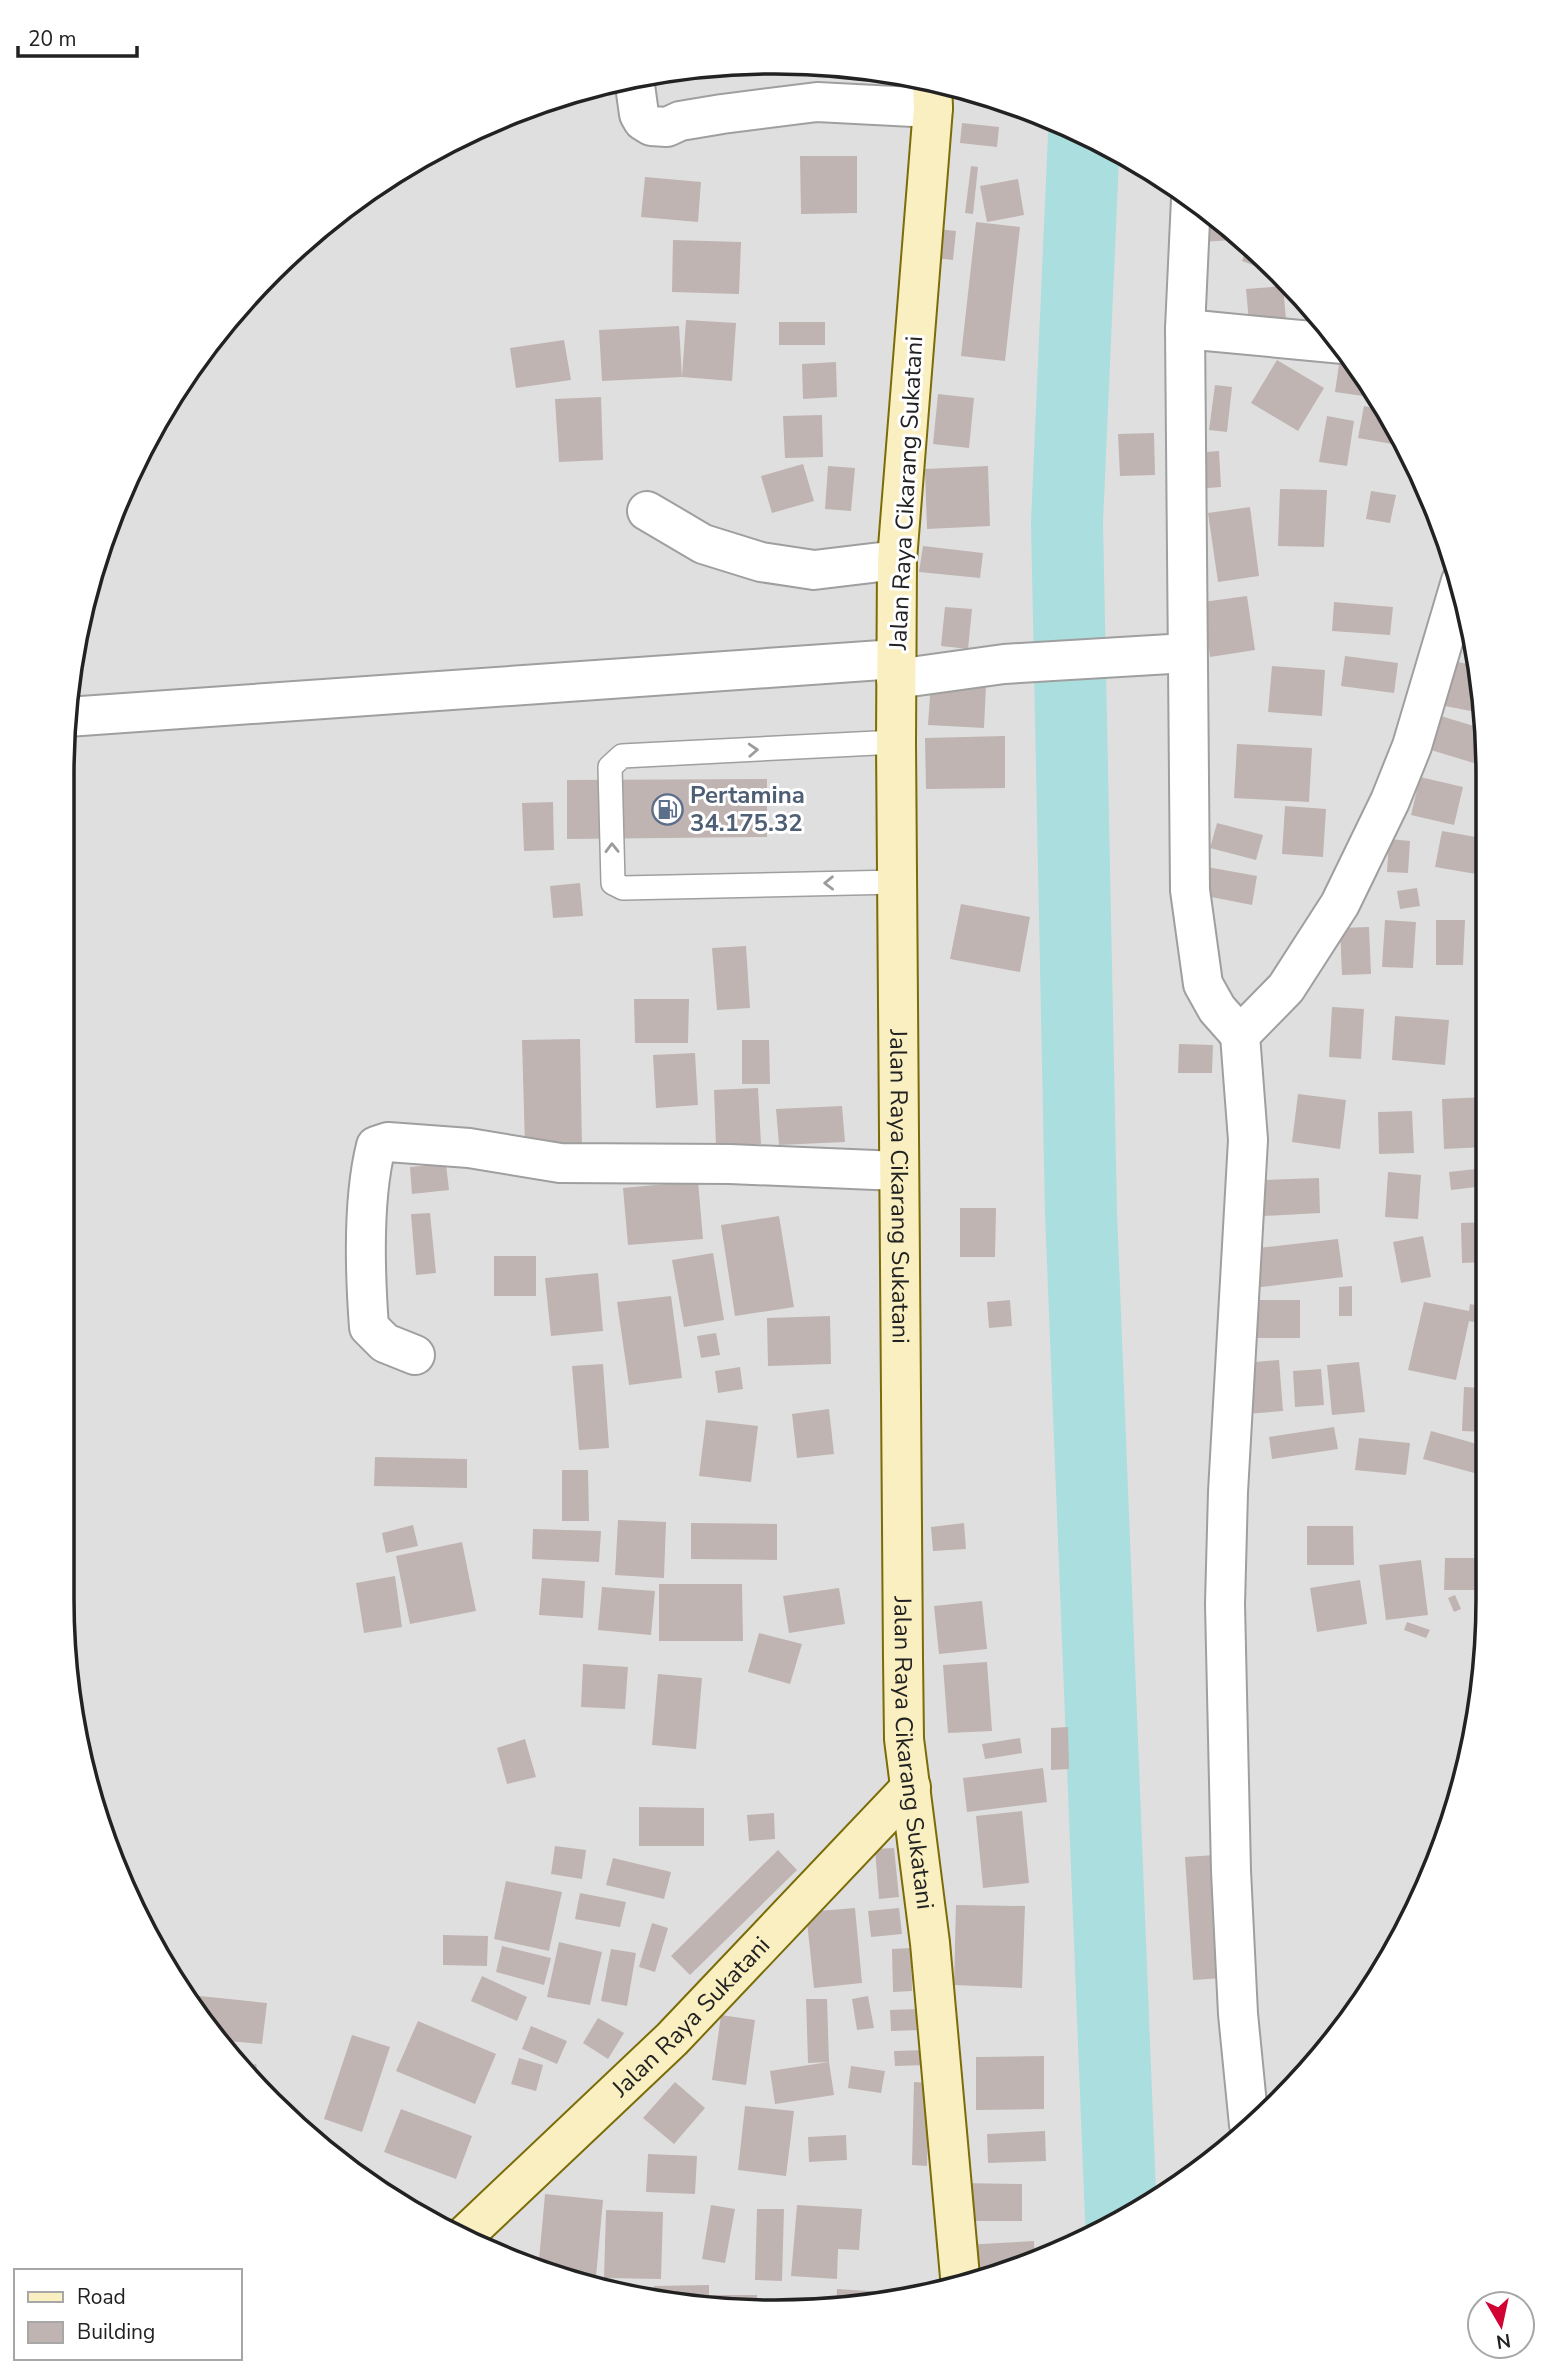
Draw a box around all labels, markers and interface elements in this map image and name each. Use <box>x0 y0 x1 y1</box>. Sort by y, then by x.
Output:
scale bar <box>18 14 136 58</box>
text: 20 m <box>28 25 77 53</box>
street label: Jalan Raya Cikarang Sukatani <box>882 335 930 652</box>
one-way arrow <box>748 742 759 757</box>
place label: Pertamina 34.175.32 <box>690 779 805 839</box>
fuel station icon: Pertamina 34.175.32 <box>650 792 684 826</box>
one-way arrow <box>604 842 620 853</box>
one-way arrow <box>823 876 834 891</box>
street label: Jalan Raya Cikarang Sukatani <box>882 1028 917 1344</box>
street label: Jalan Raya Cikarang Sukatani <box>887 1595 942 1911</box>
street label: Jalan Raya Sukatani <box>604 1930 777 2105</box>
legend <box>14 2269 242 2360</box>
text: Road <box>77 2283 126 2311</box>
north arrow <box>1466 2290 1536 2360</box>
text: Building <box>77 2318 155 2346</box>
text: N <box>1494 2327 1513 2355</box>

